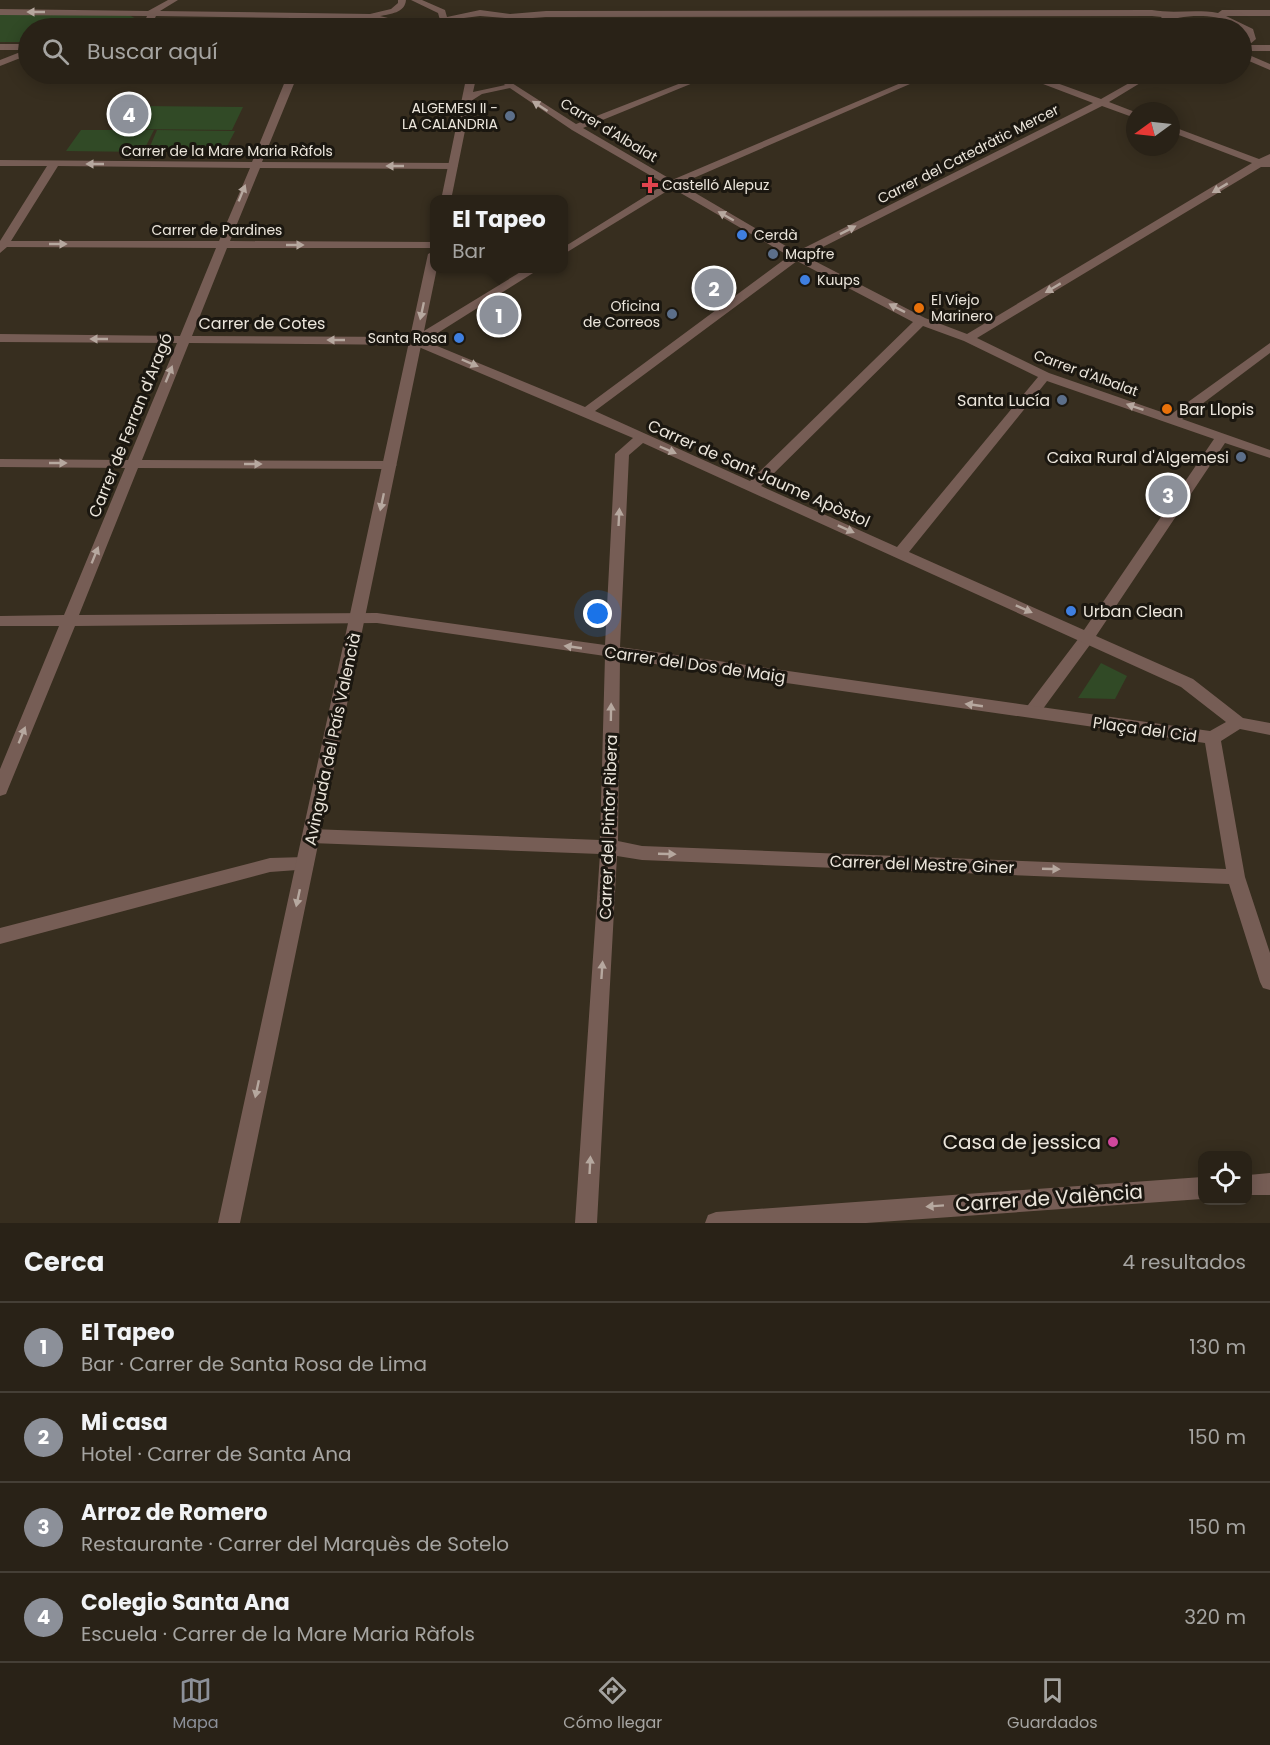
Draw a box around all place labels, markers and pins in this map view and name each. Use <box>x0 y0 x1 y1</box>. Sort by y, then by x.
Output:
pin: 4 <box>110 92 148 136</box>
place label: ALGEMESI II - LA CALANDRIA <box>402 98 498 134</box>
marker: ALGEMESI II - LA CALANDRIA <box>503 109 517 123</box>
place label: Castelló Alepuz <box>662 175 769 195</box>
marker: Castelló Alepuz <box>643 178 657 192</box>
place label: Cerdà <box>754 225 798 245</box>
marker: Cerdà <box>735 228 749 242</box>
place label: Mapfre <box>785 244 835 264</box>
marker: Mapfre <box>766 247 780 261</box>
pin: 2 <box>694 266 734 310</box>
place label: Kuups <box>817 270 860 290</box>
marker: Kuups <box>798 273 812 287</box>
place label: El Viejo Marinero <box>931 290 993 326</box>
pin: 1 <box>480 292 518 338</box>
place label: Oficina de Correos <box>583 296 660 332</box>
marker: El Viejo Marinero <box>912 301 926 315</box>
marker: Oficina de Correos <box>665 307 679 321</box>
place label: Santa Rosa <box>368 328 447 348</box>
marker: Santa Rosa <box>452 331 466 345</box>
place label: Santa Lucía <box>957 389 1050 412</box>
marker: Santa Lucía <box>1055 393 1069 407</box>
place label: Bar Llopis <box>1179 398 1254 421</box>
marker: Bar Llopis <box>1160 402 1174 416</box>
place label: Caixa Rural d'Algemesi <box>1047 446 1229 469</box>
marker: Caixa Rural d'Algemesi <box>1234 450 1248 464</box>
pin: 3 <box>1148 472 1188 518</box>
place label: Urban Clean <box>1083 600 1183 623</box>
marker: Urban Clean <box>1064 604 1078 618</box>
place label: Casa de jessica <box>943 1128 1101 1156</box>
marker: Casa de jessica <box>1106 1135 1120 1149</box>

